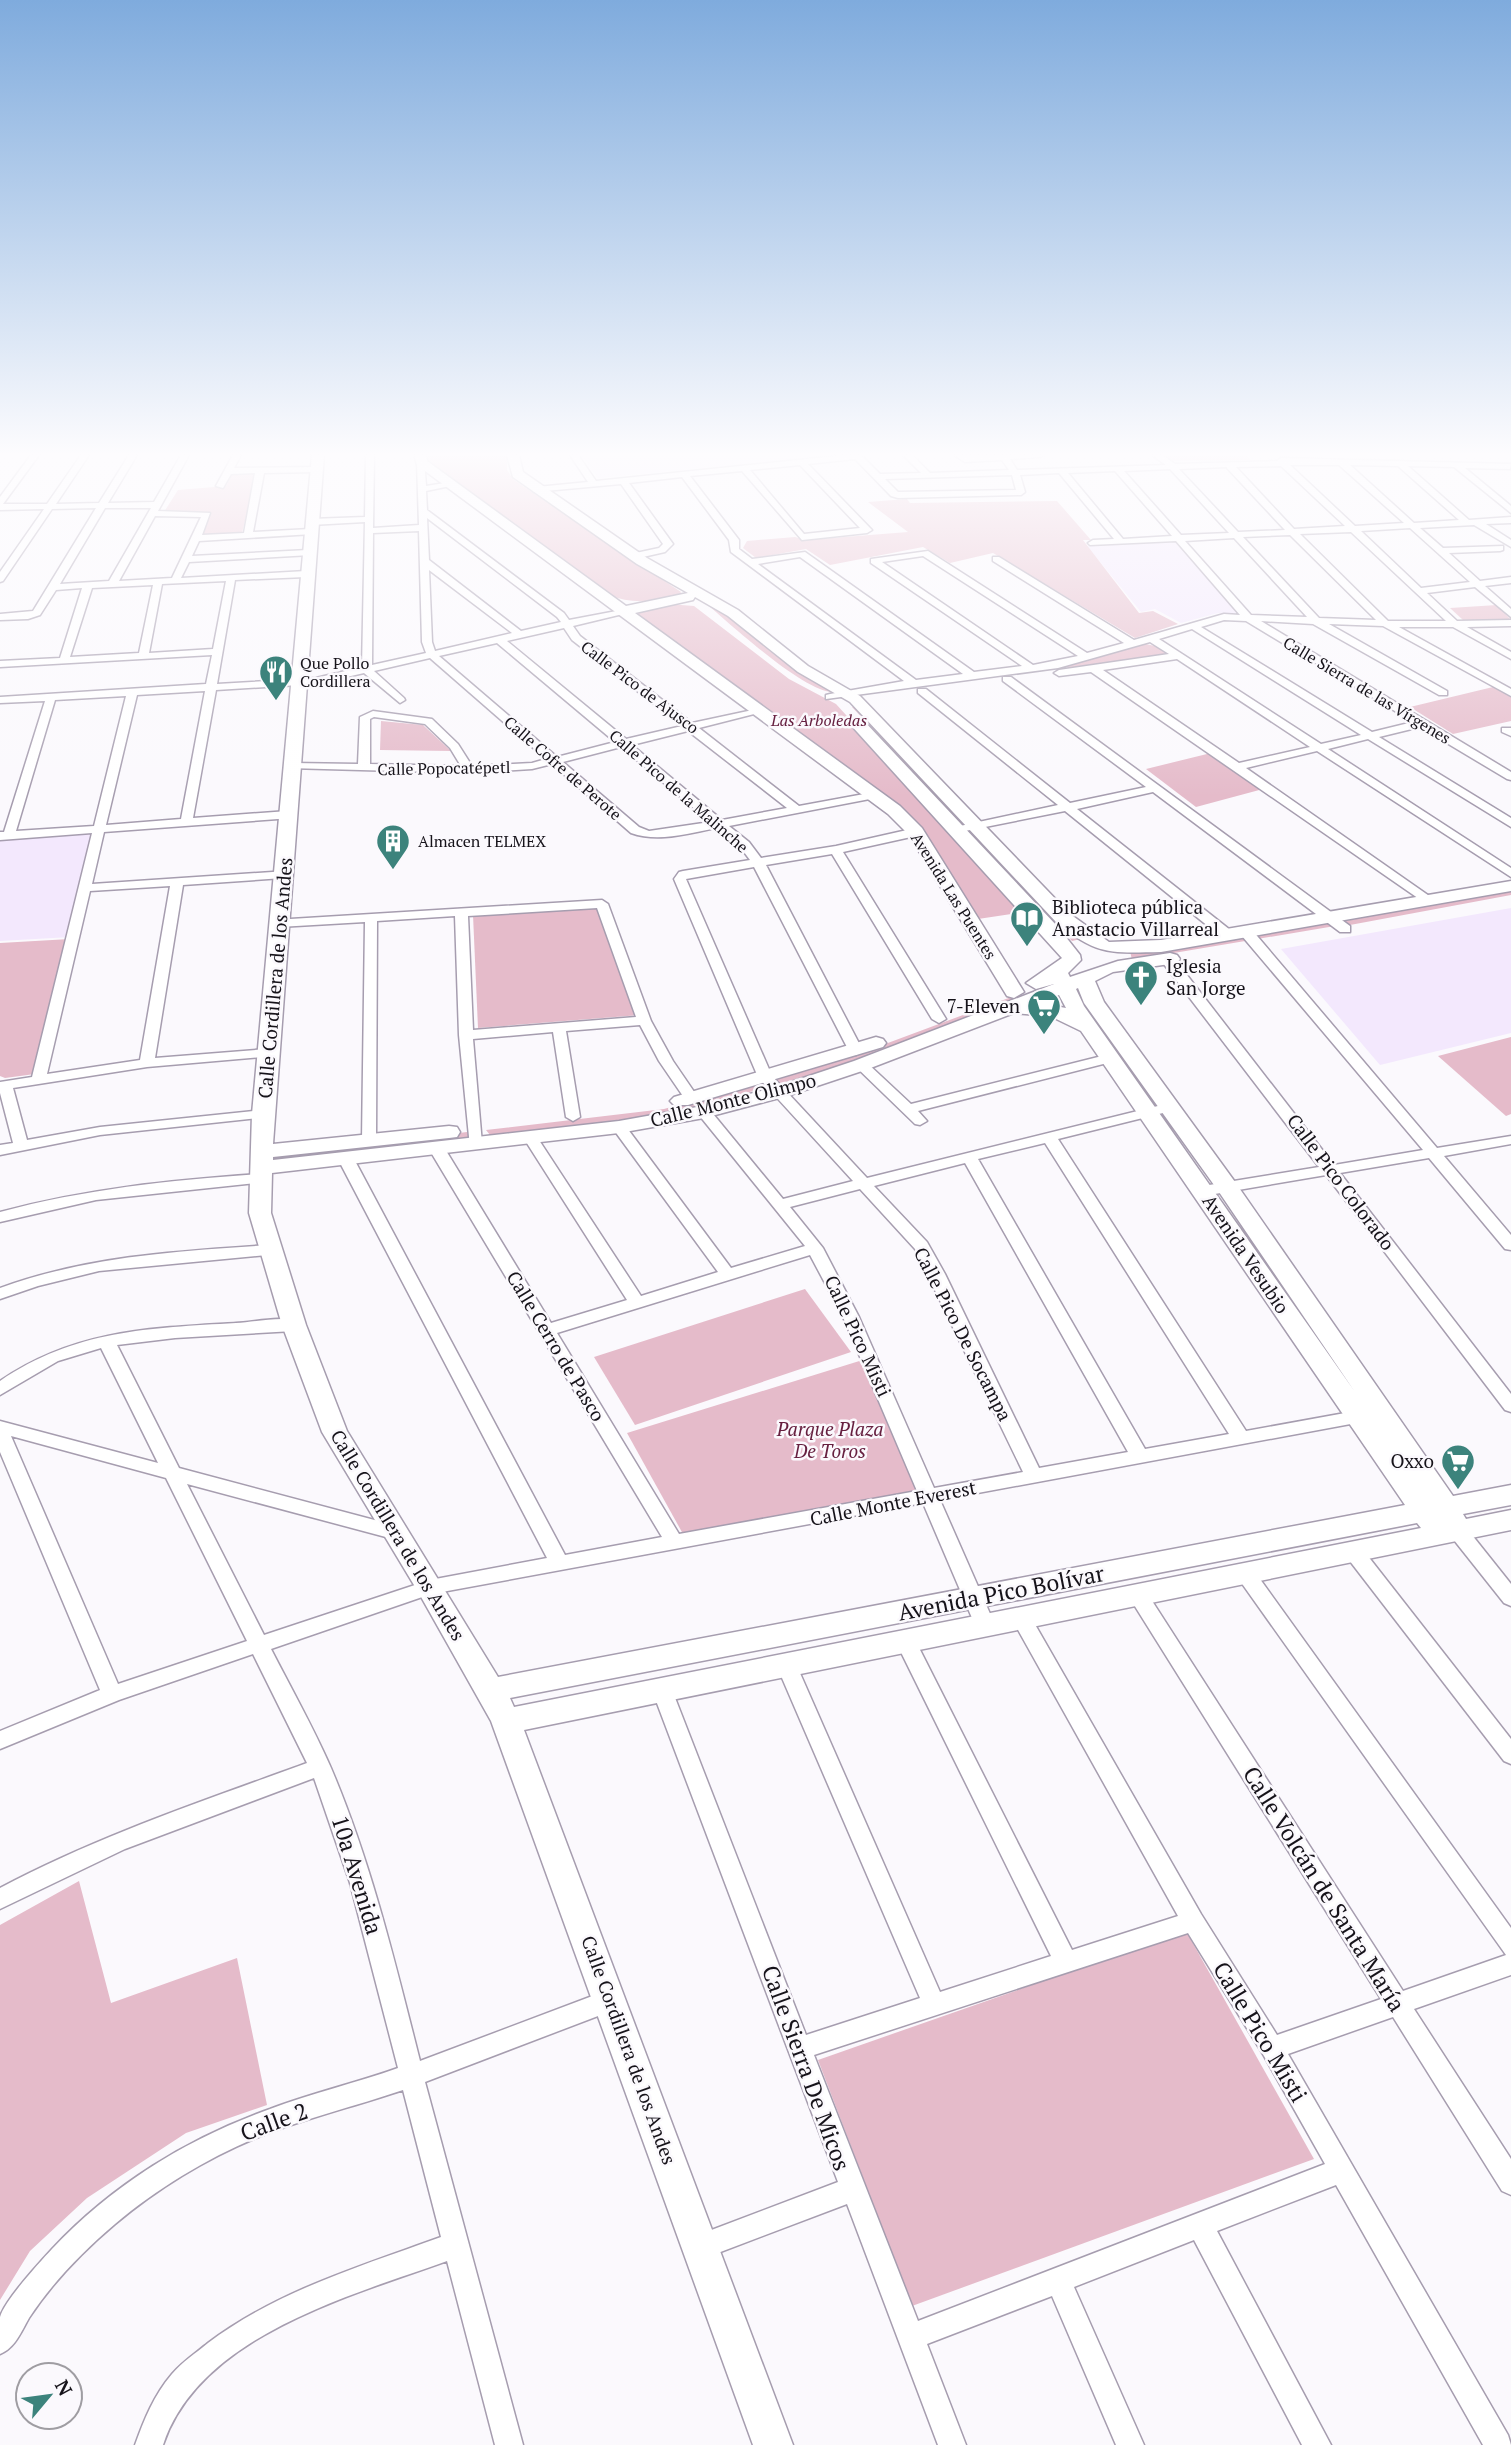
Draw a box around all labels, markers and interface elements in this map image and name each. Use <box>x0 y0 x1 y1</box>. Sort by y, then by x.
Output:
street label: Calle Sierra de las Vírgenes <box>1279 631 1455 749</box>
street label: Calle Pico de Ajusco <box>577 635 704 739</box>
place label: Que Pollo Cordillera <box>300 652 371 692</box>
restaurant icon: Que Pollo Cordillera <box>257 653 295 702</box>
park label: Las Arboledas <box>770 709 867 731</box>
street label: Calle Cofre de Perote <box>500 711 626 825</box>
street label: Calle Pico de la Malinche <box>605 724 753 858</box>
street label: Calle Popocatépetl <box>377 756 511 780</box>
building icon: Almacen TELMEX <box>374 822 412 871</box>
street label: Avenida Las Puentes <box>906 828 1002 964</box>
place label: Almacen TELMEX <box>418 830 546 852</box>
street label: Calle Cordillera de los Andes <box>252 856 297 1099</box>
place label: Biblioteca pública Anastacio Villarreal <box>1052 894 1219 941</box>
library icon: Biblioteca pública Anastacio Villarreal <box>1008 899 1046 948</box>
place label: Iglesia San Jorge <box>1166 953 1246 1000</box>
church icon: Iglesia San Jorge <box>1122 958 1160 1007</box>
supermarket icon: 7-Eleven <box>1025 987 1063 1036</box>
place label: 7-Eleven <box>947 993 1020 1018</box>
street label: Calle Monte Olimpo <box>647 1067 818 1132</box>
street label: Calle Pico Colorado <box>1282 1108 1401 1255</box>
street label: Avenida Vesubio <box>1197 1189 1295 1318</box>
street label: Calle Pico De Socampa <box>909 1243 1018 1425</box>
street label: Calle Cerro de Pasco <box>502 1266 611 1426</box>
street label: Calle Pico Misti <box>819 1271 898 1401</box>
park label: Parque Plaza De Toros <box>776 1416 883 1463</box>
street label: Calle Cordillera de los Andes <box>325 1425 471 1645</box>
supermarket icon: Oxxo <box>1439 1442 1477 1491</box>
place label: Oxxo <box>1390 1448 1434 1473</box>
street label: Calle Monte Everest <box>808 1474 978 1531</box>
street label: Avenida Pico Bolívar <box>895 1557 1107 1628</box>
street label: Calle Volcán de Santa María <box>1236 1760 1413 2018</box>
street label: 10a Avenida <box>325 1811 390 1939</box>
street label: Calle Cordillera de los Andes <box>576 1932 683 2168</box>
street label: Calle Pico Misti <box>1206 1956 1315 2108</box>
street label: Calle Sierra De Micos <box>755 1961 858 2175</box>
street label: Calle 2 <box>236 2095 312 2148</box>
north arrow <box>14 2361 84 2431</box>
text: N <box>50 2375 79 2400</box>

